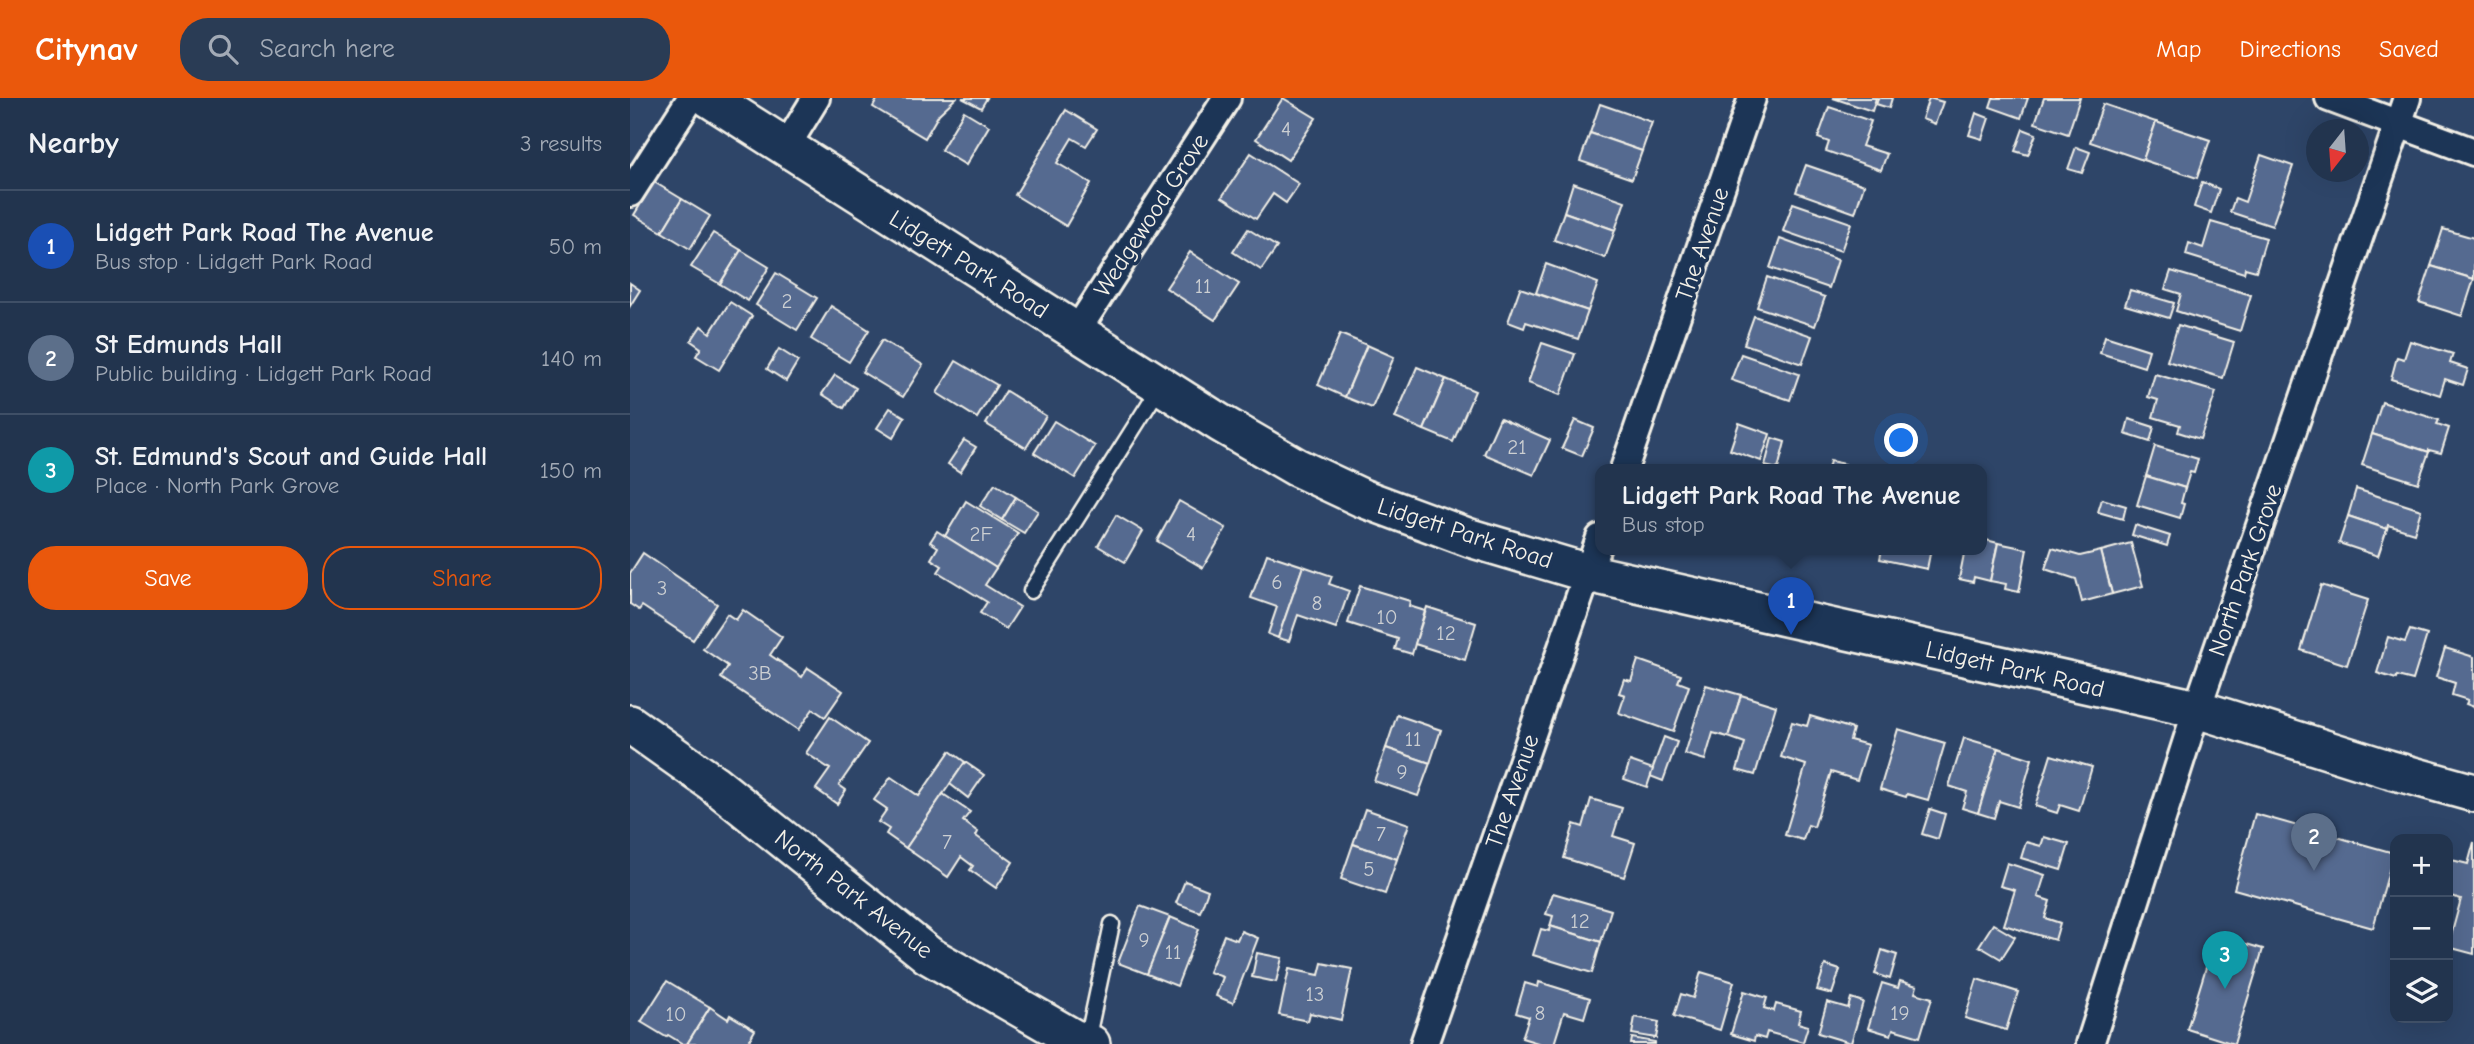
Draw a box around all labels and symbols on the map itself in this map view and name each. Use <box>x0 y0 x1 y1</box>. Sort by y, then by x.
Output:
house number: 4 <box>1281 117 1291 141</box>
north arrow <box>2306 119 2369 182</box>
street label: Wedgewood Grove <box>1088 128 1214 302</box>
street label: The Avenue <box>1669 183 1735 305</box>
street label: Lidgett Park Road <box>884 204 1054 324</box>
house number: 11 <box>1195 274 1211 298</box>
house number: 2 <box>782 289 792 313</box>
your location <box>1884 423 1918 457</box>
house number: 21 <box>1507 435 1527 459</box>
street label: North Park Grove <box>2202 480 2288 660</box>
street label: Lidgett Park Road <box>1374 491 1556 575</box>
house number: 2F <box>969 522 993 546</box>
house number: 4 <box>1186 522 1196 546</box>
house number: 6 <box>1271 570 1283 594</box>
house number: 3 <box>657 576 667 600</box>
pin: 1 <box>1768 577 1814 635</box>
house number: 8 <box>1312 591 1322 615</box>
house number: 10 <box>1376 605 1398 629</box>
house number: 12 <box>1436 621 1456 645</box>
street label: Lidgett Park Road <box>1923 635 2107 703</box>
house number: 3B <box>748 661 772 685</box>
house number: 11 <box>1405 727 1421 751</box>
street label: The Avenue <box>1479 730 1545 852</box>
house number: 9 <box>1396 760 1408 784</box>
pin: 2 <box>2291 813 2337 871</box>
house number: 7 <box>1376 822 1386 846</box>
street label: North Park Avenue <box>769 824 939 964</box>
house number: 7 <box>942 830 952 854</box>
house number: 5 <box>1363 857 1375 881</box>
house number: 12 <box>1570 909 1590 933</box>
house number: 9 <box>1138 928 1150 952</box>
pin: 3 <box>2202 931 2248 989</box>
house number: 11 <box>1165 940 1181 964</box>
house number: 13 <box>1306 982 1324 1006</box>
house number: 8 <box>1535 1001 1545 1025</box>
house number: 19 <box>1890 1001 1910 1025</box>
house number: 10 <box>665 1002 687 1026</box>

